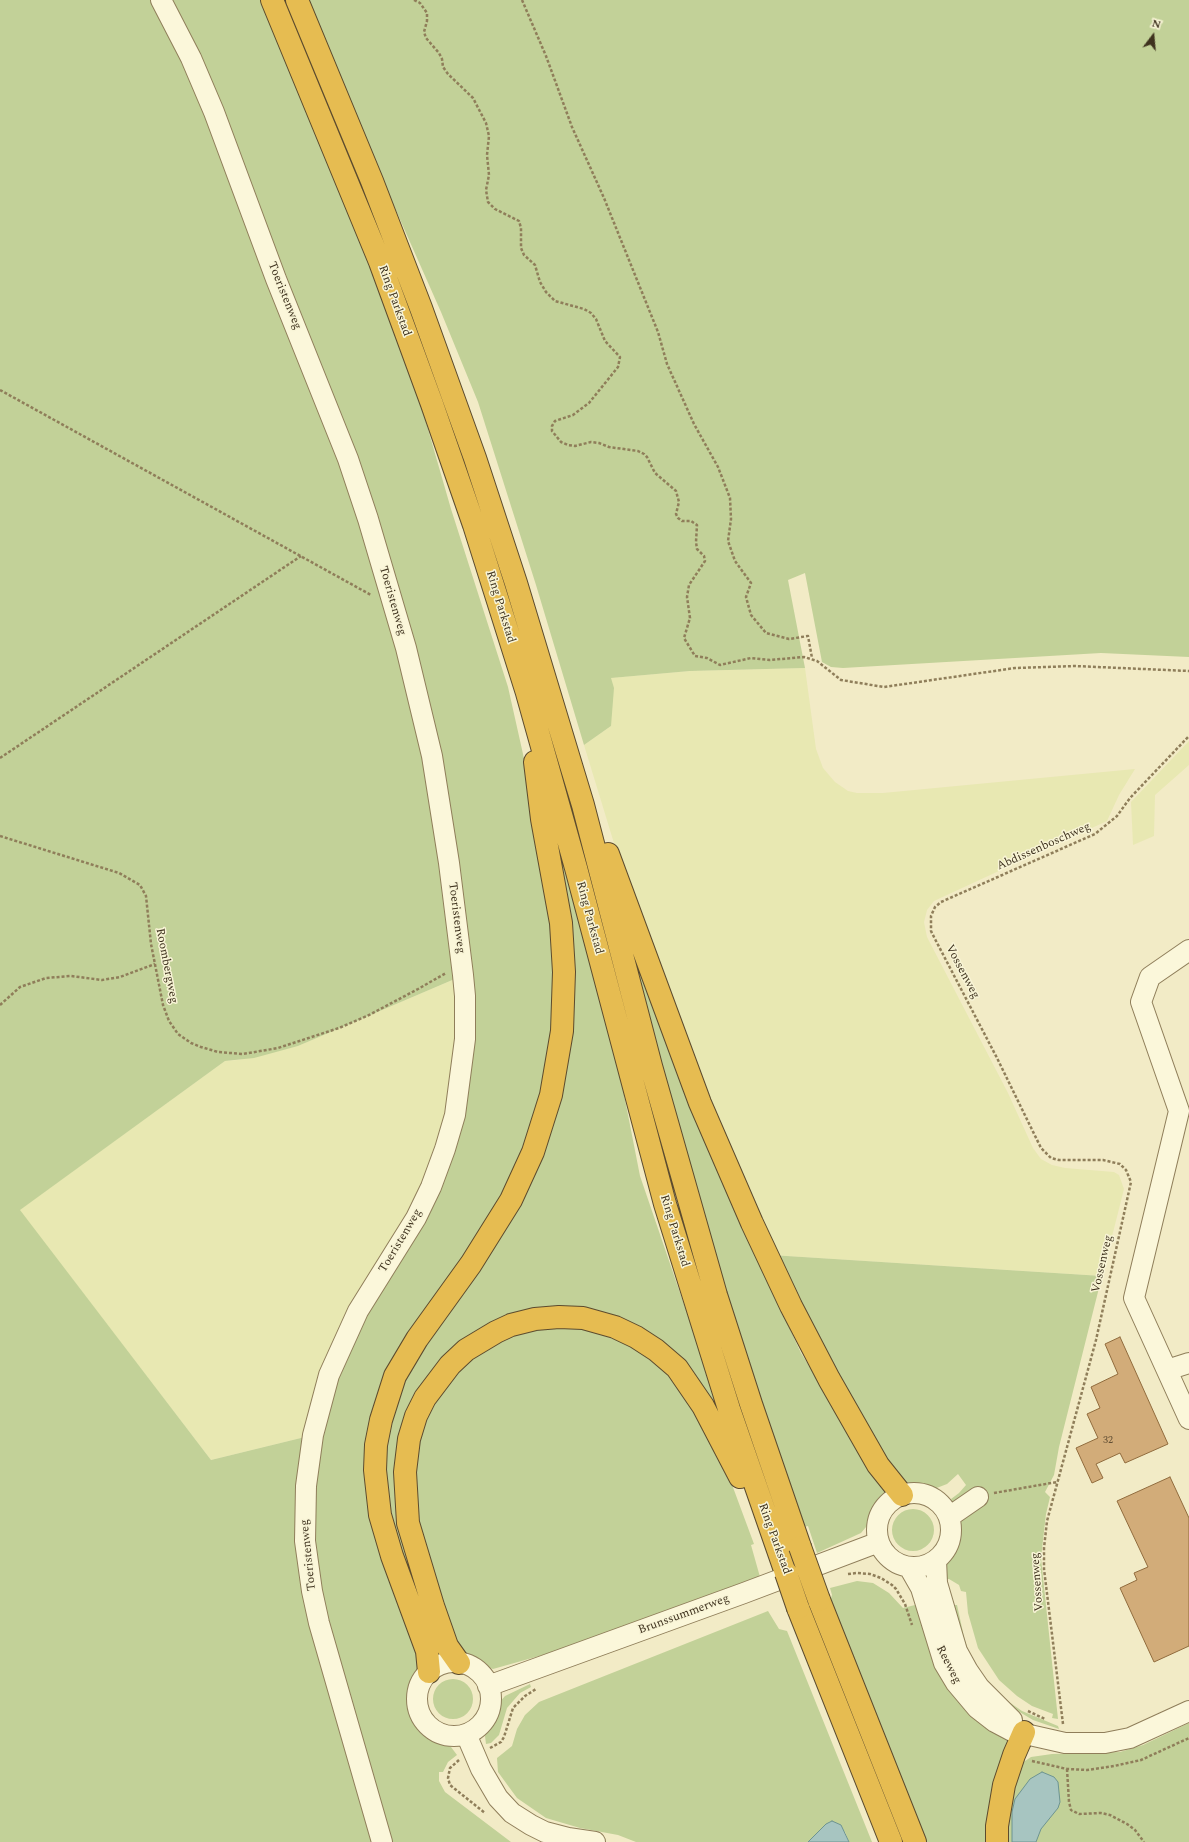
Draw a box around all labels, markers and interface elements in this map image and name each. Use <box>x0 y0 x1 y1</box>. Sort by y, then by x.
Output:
text: N <box>1150 15 1163 33</box>
north arrow <box>1133 16 1173 56</box>
street label: Toeristenweg <box>264 260 304 332</box>
street label: Ring Parkstad <box>374 264 414 338</box>
street label: Toeristenweg <box>375 565 409 637</box>
street label: Ring Parkstad <box>482 569 518 645</box>
street label: Abdissenboschweg <box>995 820 1093 874</box>
street label: Ring Parkstad <box>572 880 606 956</box>
street label: Toeristenweg <box>444 882 468 954</box>
street label: Roombergweg <box>152 927 180 1005</box>
street label: Vossenweg <box>942 943 982 1001</box>
street label: Ring Parkstad <box>656 1193 692 1269</box>
street label: Toeristenweg <box>376 1207 426 1275</box>
street label: Vossenweg <box>1089 1234 1117 1294</box>
house number: 32 <box>1103 1435 1113 1447</box>
street label: Ring Parkstad <box>754 1502 794 1576</box>
street label: Toeristenweg <box>298 1519 320 1591</box>
street label: Vossenweg <box>1029 1552 1047 1612</box>
street label: Brunssummerweg <box>636 1592 732 1638</box>
street label: Reeweg <box>932 1643 964 1687</box>

